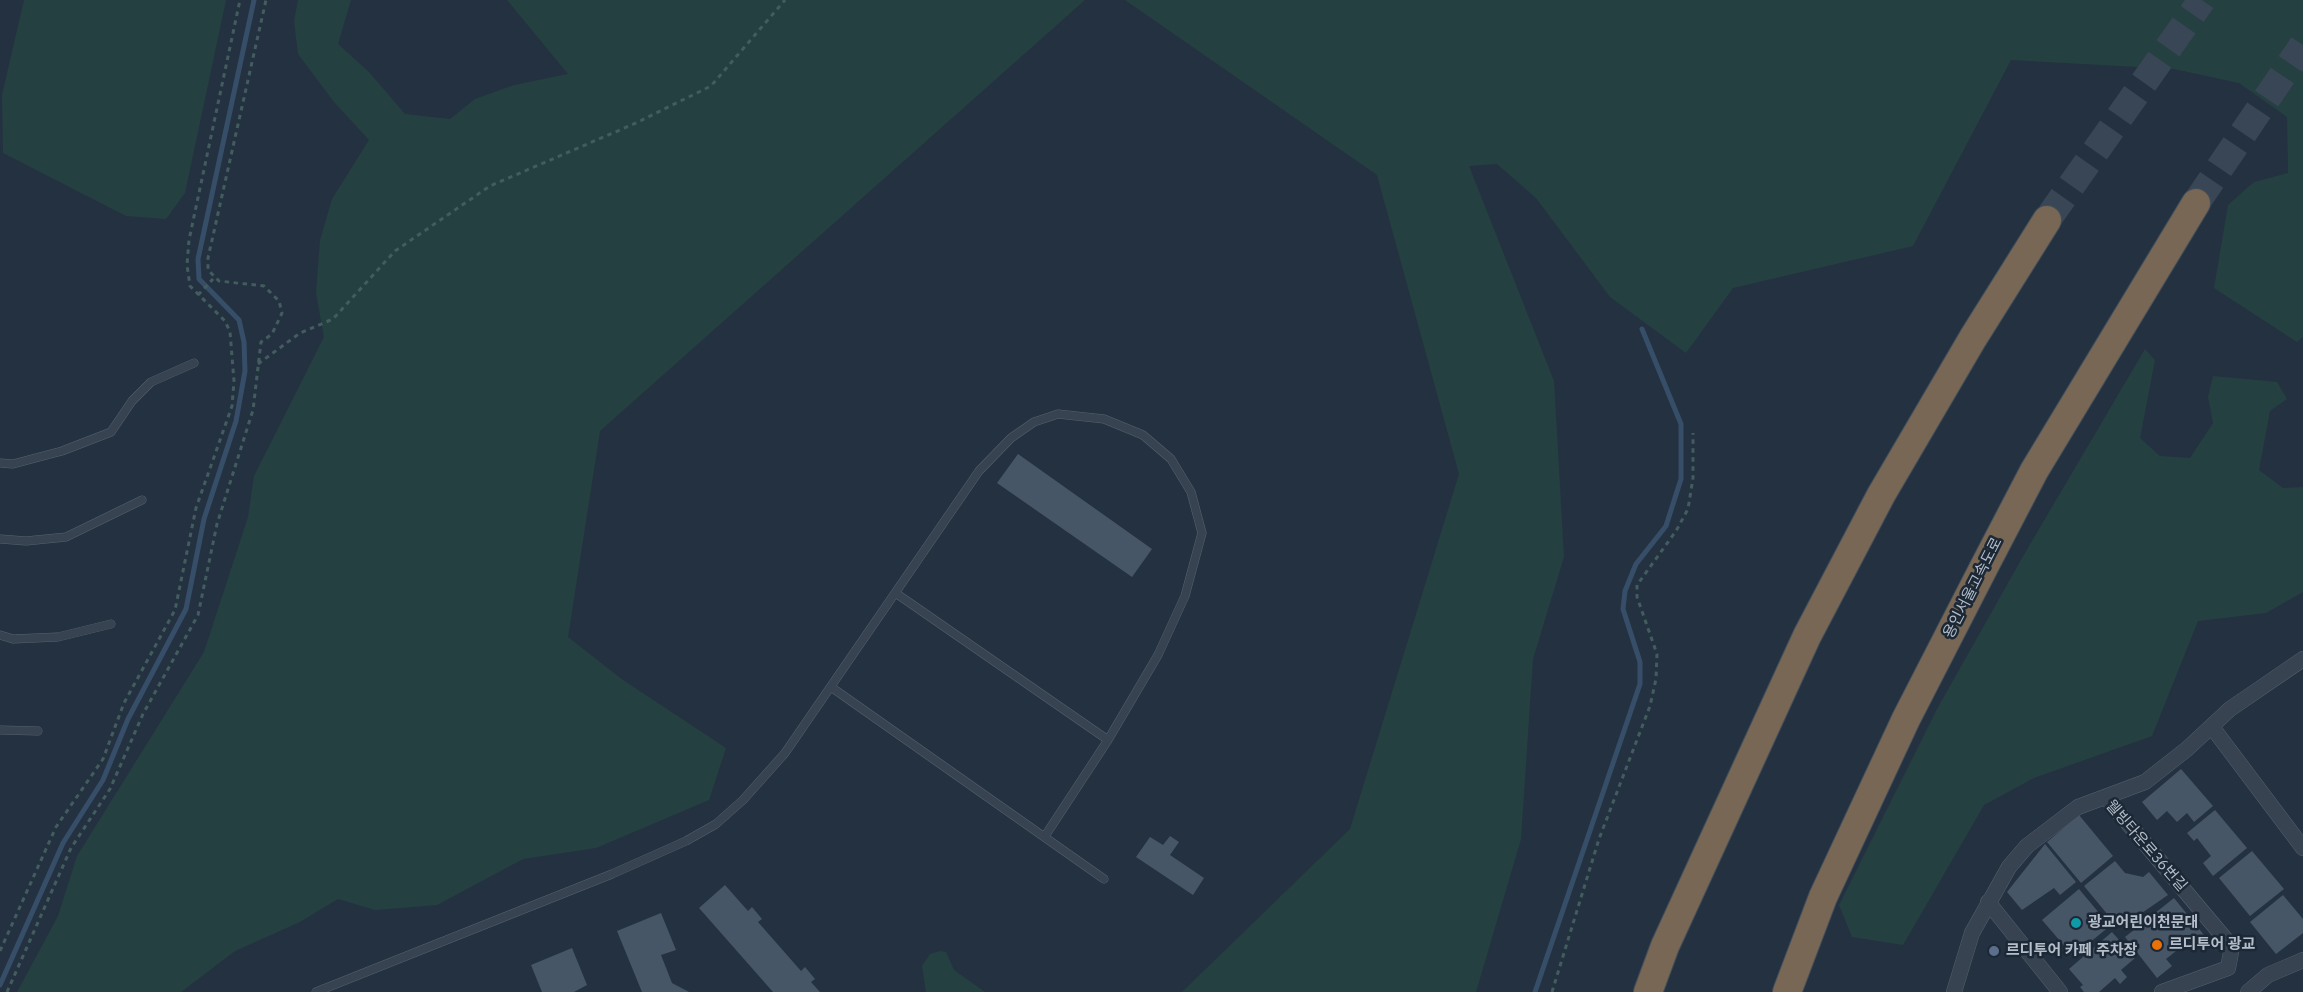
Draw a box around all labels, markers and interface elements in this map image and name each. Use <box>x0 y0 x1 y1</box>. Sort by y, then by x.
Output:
street label: 용인서울고속도로 <box>1940 535 2006 641</box>
street label: 웰빙타운로36번길 <box>2102 797 2190 895</box>
place label: 광교어린이천문대 <box>2088 914 2198 932</box>
marker: 광교어린이천문대 <box>2069 916 2083 930</box>
place label: 르디투어 광교 <box>2169 936 2255 954</box>
marker: 르디투어 광교 <box>2150 938 2164 952</box>
place label: 르디투어 카페 주차장 <box>2006 942 2137 960</box>
marker: 르디투어 카페 주차장 <box>1987 944 2001 958</box>

